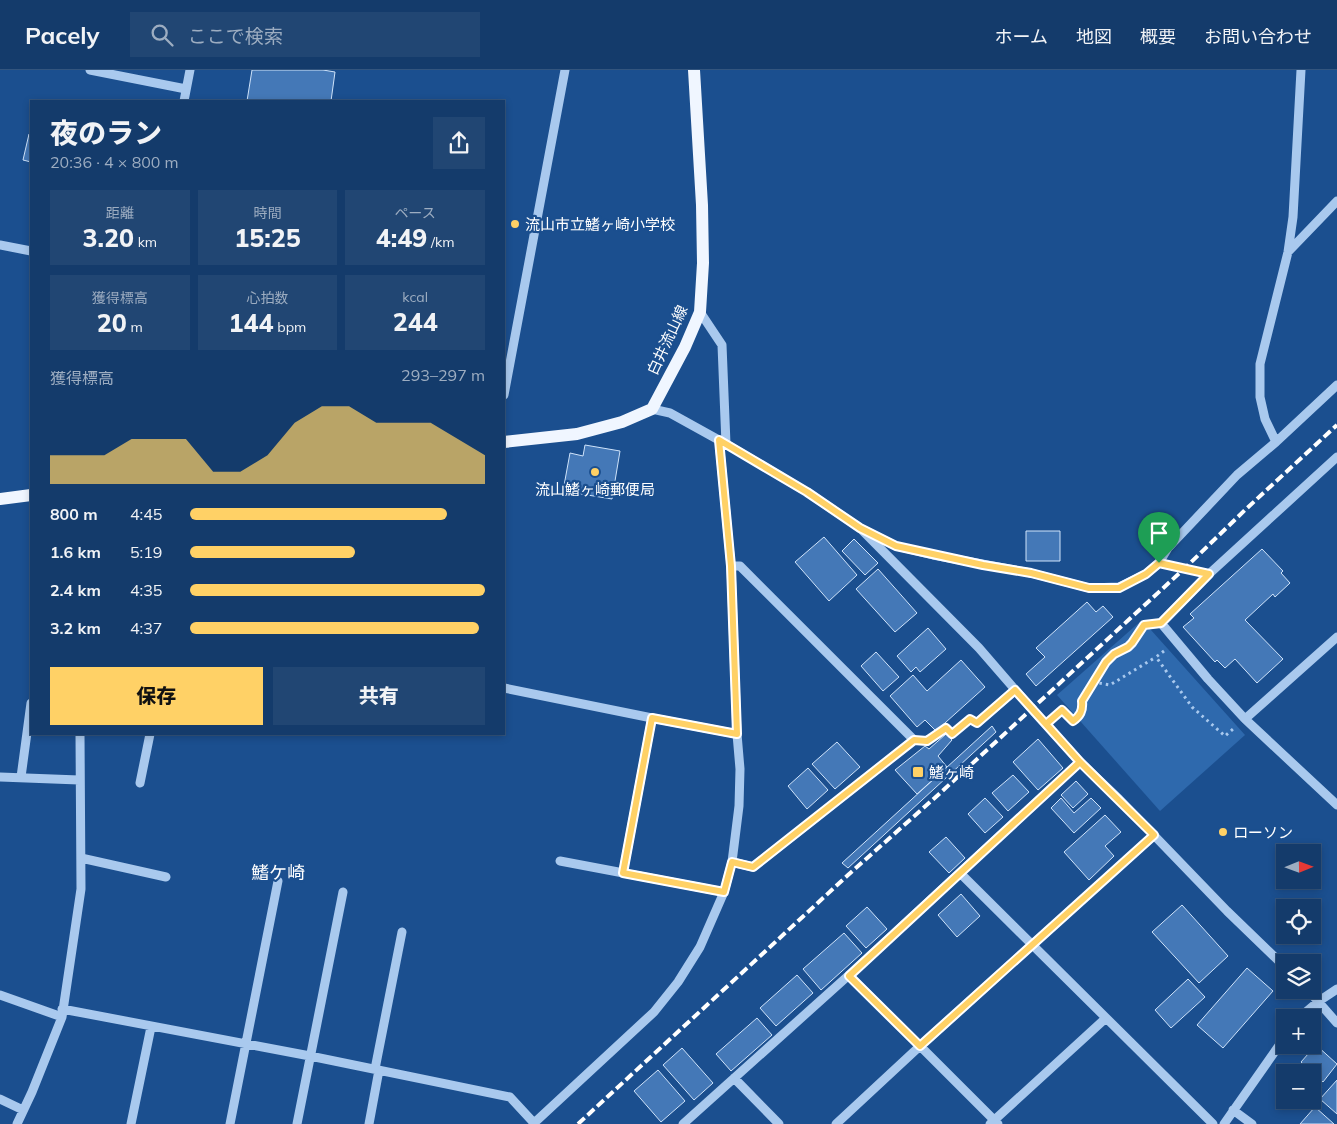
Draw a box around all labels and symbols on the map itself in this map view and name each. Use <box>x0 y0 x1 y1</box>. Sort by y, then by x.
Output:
place label: 流山市立鰭ヶ崎小学校 <box>525 215 675 234</box>
marker: 流山市立鰭ヶ崎小学校 <box>509 218 521 230</box>
street label: 白井流山線 <box>643 302 691 378</box>
marker: 流山鰭ヶ崎郵便局 <box>589 466 601 478</box>
place label: 流山鰭ヶ崎郵便局 <box>535 480 655 499</box>
pin <box>1138 512 1180 563</box>
place label: 鰭ヶ崎 <box>929 763 974 782</box>
marker: 鰭ヶ崎 <box>911 765 925 779</box>
place label: ローソン <box>1233 823 1293 842</box>
marker: ローソン <box>1217 826 1229 838</box>
north arrow <box>1276 844 1321 889</box>
district label: 鰭ケ崎 <box>251 861 305 884</box>

